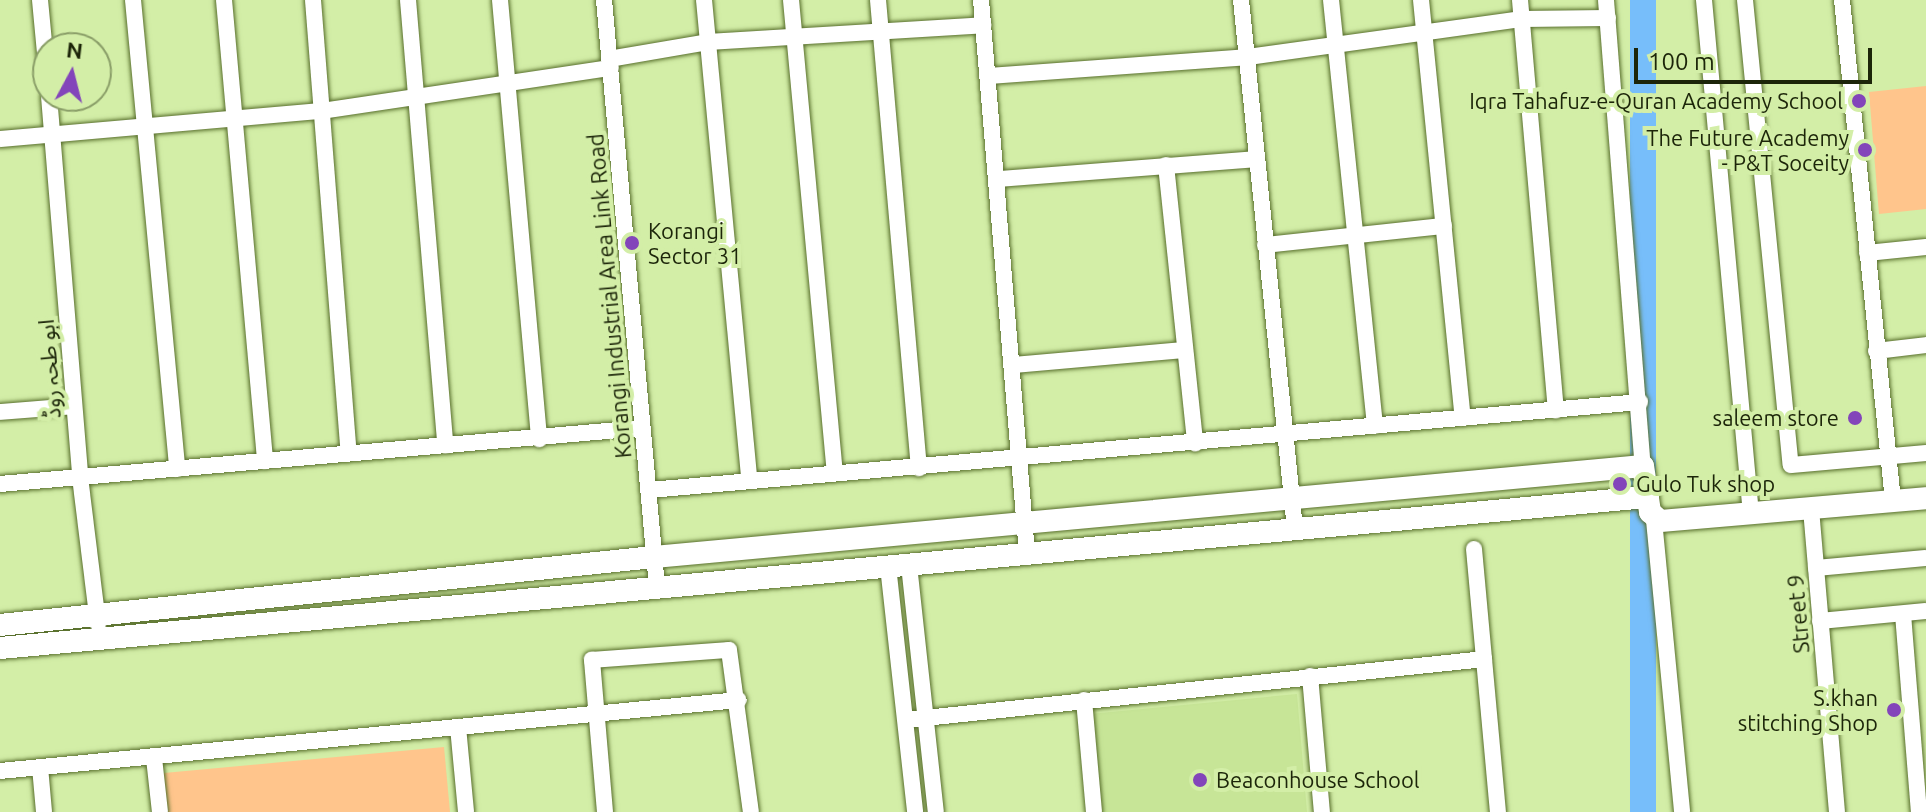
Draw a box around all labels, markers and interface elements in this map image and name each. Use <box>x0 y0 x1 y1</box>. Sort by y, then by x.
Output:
north arrow <box>32 32 112 112</box>
scale bar <box>1638 32 1876 82</box>
text: N <box>65 36 84 63</box>
text: 100 m <box>1648 48 1715 75</box>
place label: Iqra Tahafuz-e-Quran Academy School <box>1469 88 1843 114</box>
marker: Iqra Tahafuz-e-Quran Academy School <box>1850 92 1868 110</box>
place label: The Future Academy - P&T Soceity <box>1646 124 1849 176</box>
street label: Korangi Industrial Area Link Road <box>582 133 636 459</box>
marker: The Future Academy - P&T Soceity <box>1856 141 1874 159</box>
place label: Korangi Sector 31 <box>648 217 742 268</box>
marker: Korangi Sector 31 <box>623 234 641 252</box>
street label: ابو طحہ روڈ <box>32 318 66 420</box>
place label: saleem store <box>1713 405 1839 431</box>
marker: saleem store <box>1846 409 1864 427</box>
place label: Gulo Tuk shop <box>1636 471 1775 497</box>
marker: Gulo Tuk shop <box>1611 475 1629 493</box>
street label: Street 9 <box>1781 574 1815 654</box>
place label: S.khan stitching Shop <box>1738 684 1878 736</box>
marker: S.khan stitching Shop <box>1885 701 1903 719</box>
place label: Beaconhouse School <box>1216 767 1420 793</box>
marker: Beaconhouse School <box>1191 771 1209 789</box>

